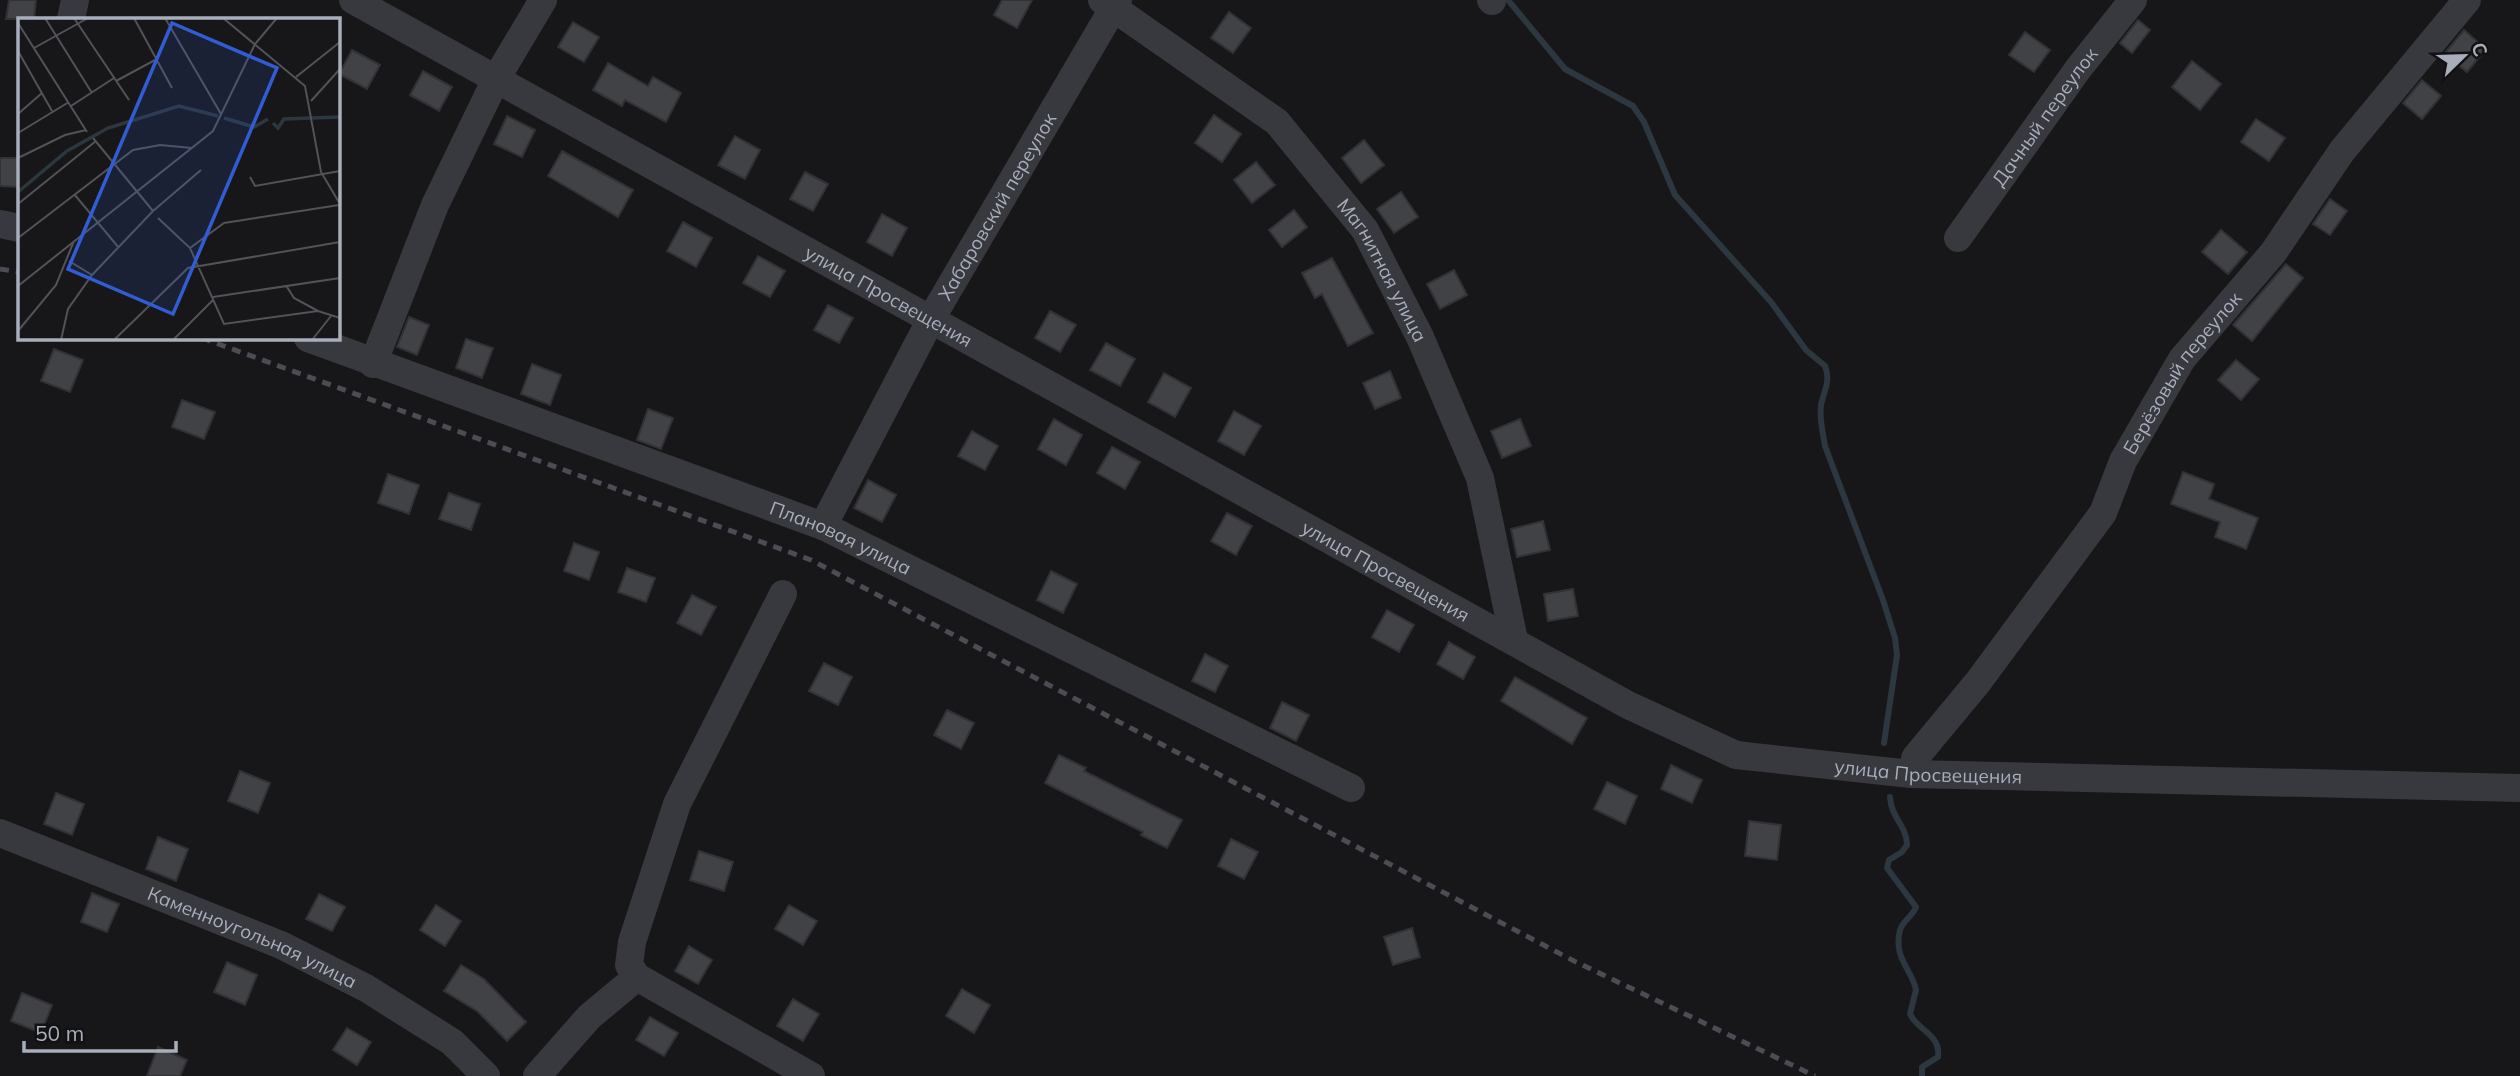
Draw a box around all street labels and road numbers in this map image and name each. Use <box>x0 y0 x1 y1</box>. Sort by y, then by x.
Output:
street label: Дачный переулок <box>1987 42 2103 191</box>
street label: Хабаровский переулок <box>933 108 1062 304</box>
street label: Магнитная улица <box>1332 193 1432 346</box>
street label: улица Просвещения <box>801 240 977 352</box>
street label: Берёзовый переулок <box>2117 286 2247 459</box>
street label: Плановая улица <box>767 496 915 580</box>
street label: улица Просвещения <box>1298 515 1474 627</box>
street label: улица Просвещения <box>1833 754 2022 789</box>
street label: Каменноугольная улица <box>144 881 361 993</box>

